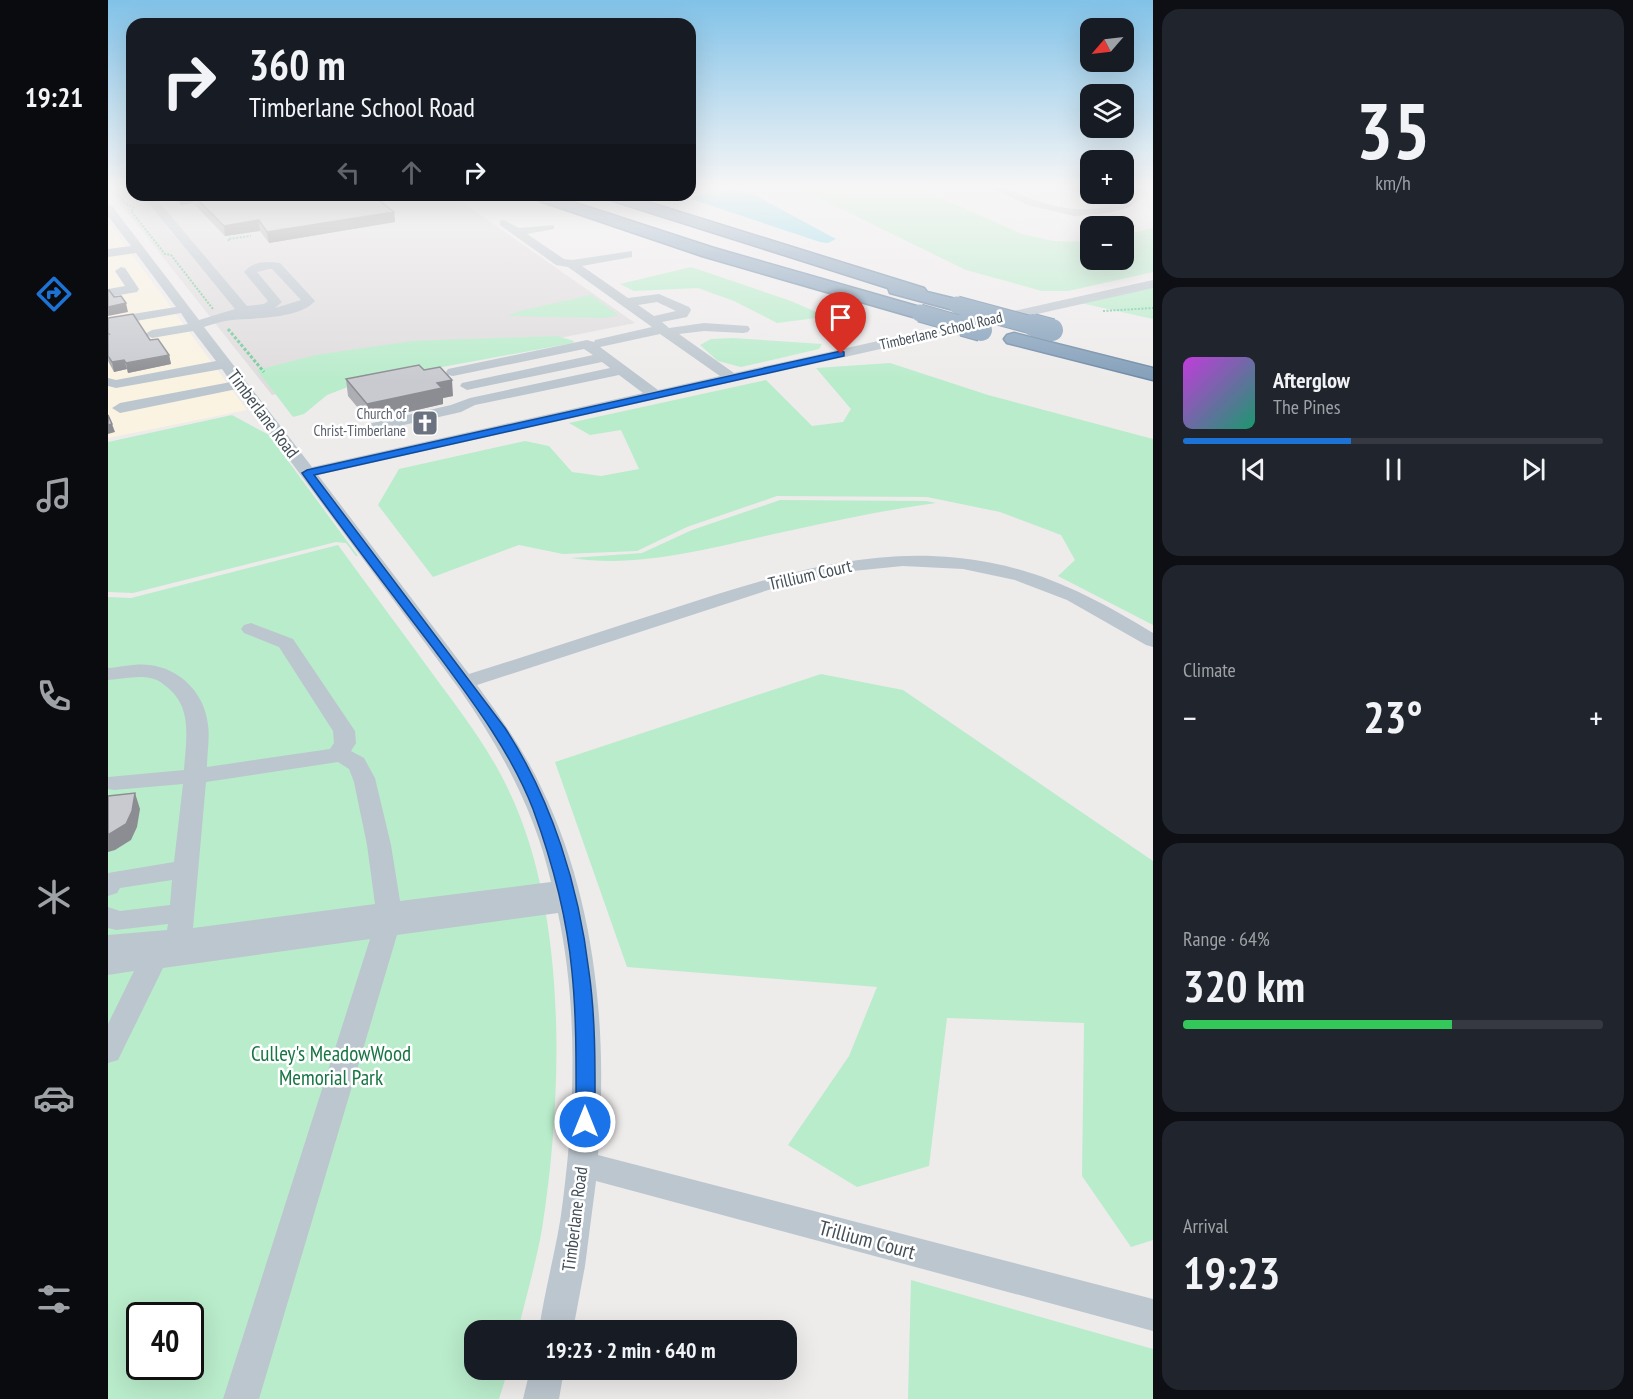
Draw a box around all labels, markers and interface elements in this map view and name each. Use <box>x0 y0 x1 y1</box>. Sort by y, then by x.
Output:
north arrow <box>1080 18 1134 72</box>
map controls <box>1080 18 1134 270</box>
text: 360 m <box>249 37 346 92</box>
icon: right <box>150 42 228 120</box>
text: 19:21 <box>25 80 83 114</box>
text: 35 <box>1356 80 1430 181</box>
button: layers <box>1080 84 1134 138</box>
text: Timberlane School Road <box>249 90 475 124</box>
button: + <box>1080 150 1134 204</box>
icon: left <box>332 156 365 189</box>
icon: ahead <box>395 156 428 189</box>
icon: right <box>458 156 491 189</box>
text: km/h <box>1375 170 1411 196</box>
button: − <box>1080 216 1134 270</box>
icon: directions <box>33 273 75 315</box>
pin <box>815 292 866 354</box>
icon: arrive <box>824 301 857 334</box>
street label: Timberlane School Road <box>878 307 1004 354</box>
street label: Timberlane Road <box>223 365 304 463</box>
text: Afterglow <box>1273 366 1350 394</box>
text: The Pines <box>1273 394 1340 420</box>
place label: Church of Christ-Timberlane <box>313 404 407 440</box>
church icon: Church of Christ-Timberlane <box>410 408 440 438</box>
icon: previous <box>1237 453 1270 486</box>
icon: pause <box>1377 453 1410 486</box>
icon: next <box>1517 453 1550 486</box>
icon: music <box>33 474 75 516</box>
street label: Trillium Court <box>766 554 854 595</box>
text: Climate <box>1183 657 1236 683</box>
icon: phone <box>33 675 75 717</box>
text: 23° <box>1363 687 1423 745</box>
text: − <box>1183 696 1197 739</box>
text: + <box>1589 696 1603 739</box>
icon: climate <box>33 876 75 918</box>
text: Range · 64% <box>1183 926 1270 952</box>
text: 320 km <box>1183 956 1305 1014</box>
park label: Culley's MeadowWood Memorial Park <box>251 1040 411 1091</box>
icon: car <box>33 1077 75 1119</box>
position arrow <box>553 1090 617 1154</box>
street label: Timberlane Road <box>557 1165 592 1273</box>
text: Arrival <box>1183 1213 1228 1239</box>
street label: Trillium Court <box>816 1214 919 1265</box>
text: 19:23 <box>1183 1243 1280 1301</box>
icon: filters <box>33 1278 75 1320</box>
speed limit sign: 40 <box>126 1302 204 1380</box>
text: 19:23 · 2 min · 640 m <box>545 1336 716 1364</box>

